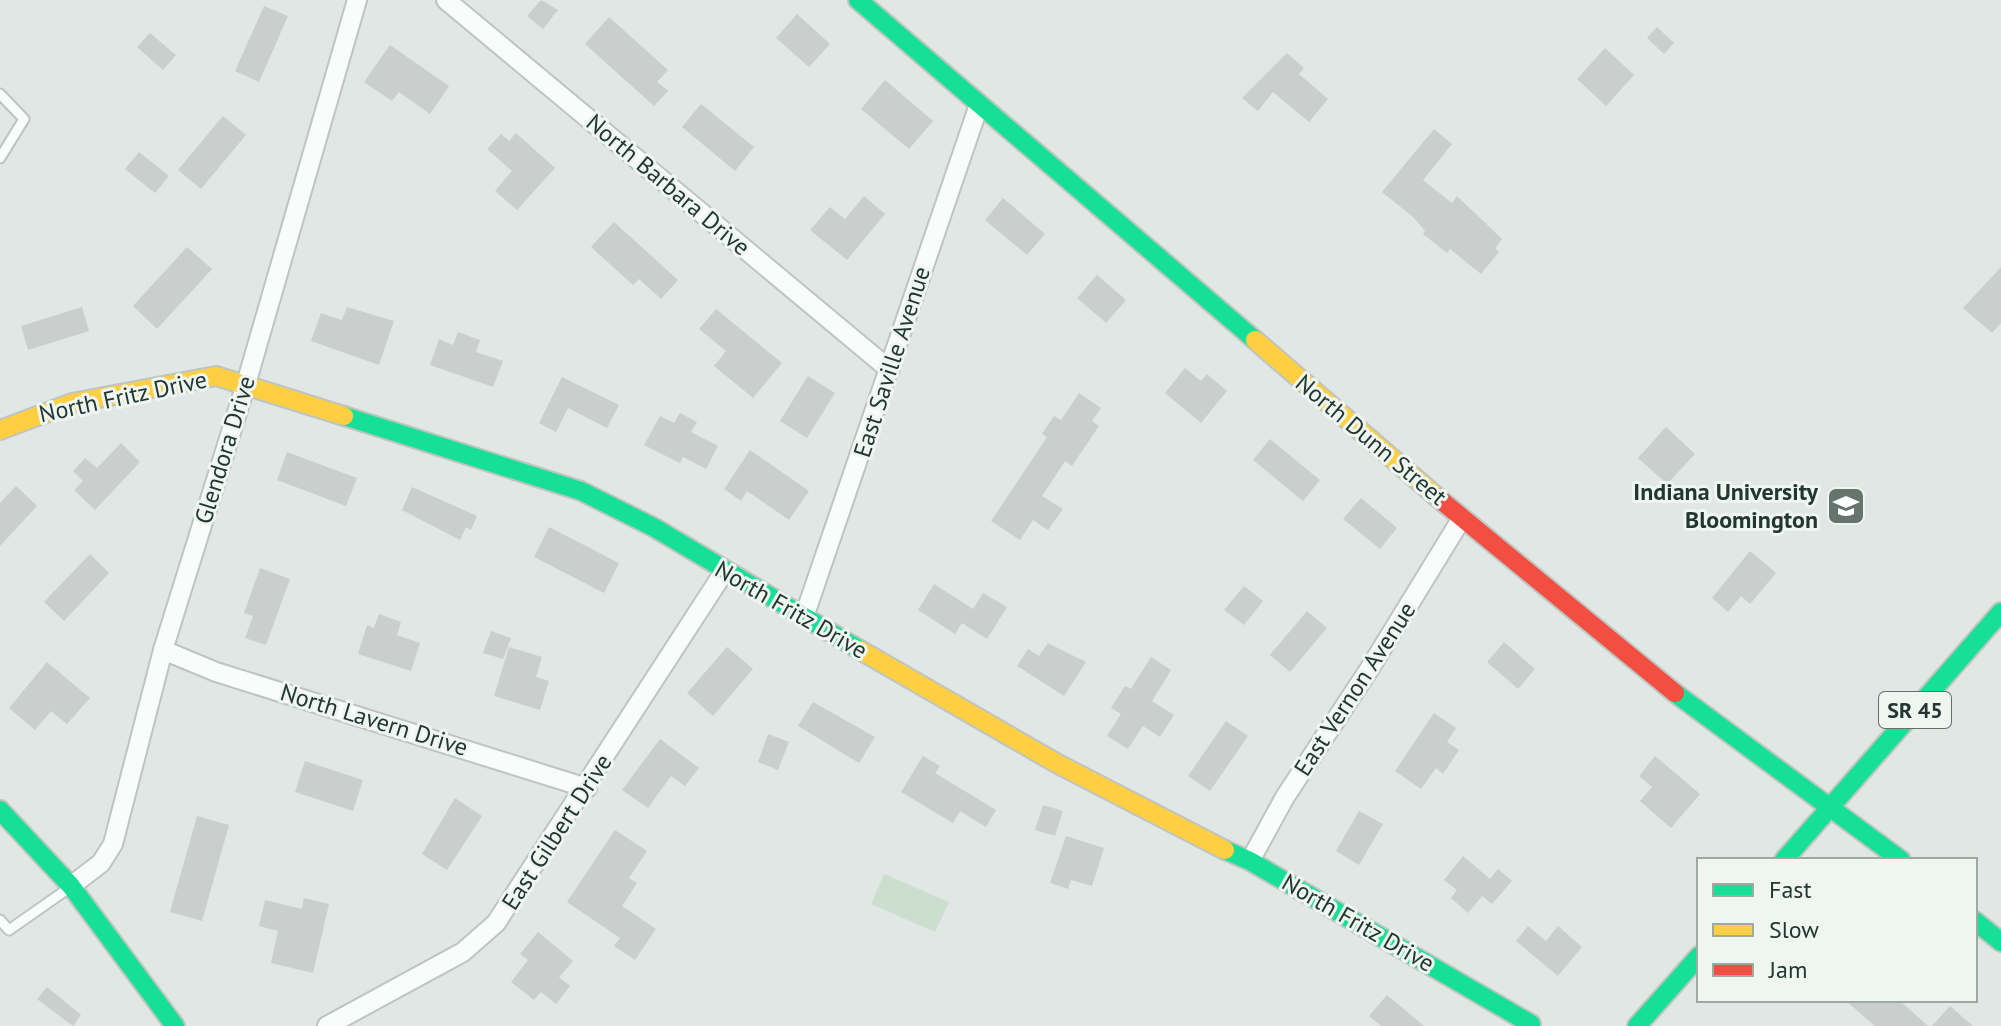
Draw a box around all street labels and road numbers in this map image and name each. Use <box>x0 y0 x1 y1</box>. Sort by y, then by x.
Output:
street label: North Barbara Drive <box>580 107 757 262</box>
street label: East Saville Avenue <box>846 262 937 461</box>
street label: North Fritz Drive <box>36 364 210 429</box>
street label: North Dunn Street <box>1289 367 1453 512</box>
street label: Glendora Drive <box>187 372 262 528</box>
street label: North Fritz Drive <box>709 553 873 666</box>
street label: East Vernon Avenue <box>1287 596 1422 781</box>
street label: North Lavern Drive <box>277 676 472 763</box>
road number: SR 45 <box>1879 692 1951 728</box>
street label: East Gilbert Drive <box>495 748 619 916</box>
street label: North Fritz Drive <box>1276 866 1440 979</box>

